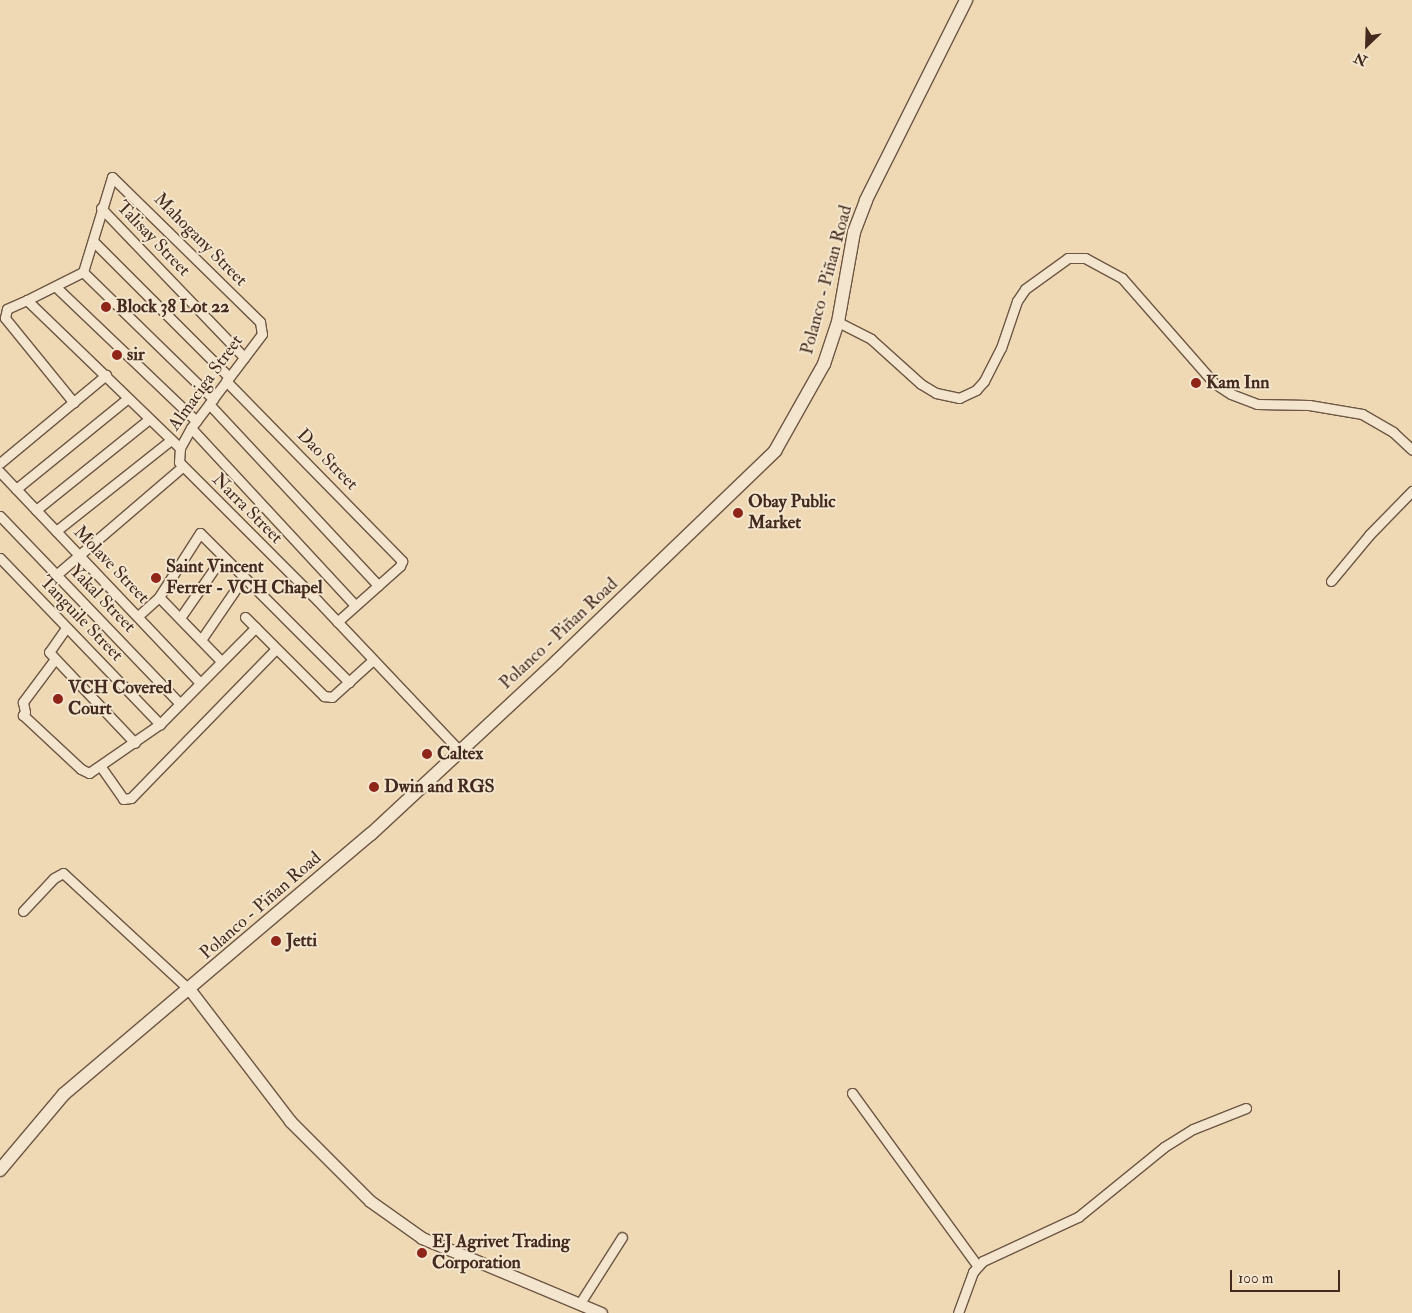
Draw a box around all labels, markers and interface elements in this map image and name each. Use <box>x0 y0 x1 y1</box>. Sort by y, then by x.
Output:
north arrow <box>1342 20 1392 70</box>
text: N <box>1352 49 1370 69</box>
street label: Mahogany Street <box>149 189 251 291</box>
street label: Talisay Street <box>112 197 194 281</box>
street label: Polanco - Piñan Road <box>797 203 857 357</box>
place label: Block 38 Lot 22 <box>116 296 229 318</box>
marker: Block 38 Lot 22 <box>100 301 112 313</box>
street label: Almaciga Street <box>164 331 248 435</box>
place label: sir <box>127 344 145 366</box>
marker: sir <box>111 349 123 361</box>
place label: Kam Inn <box>1206 372 1270 394</box>
marker: Kam Inn <box>1190 377 1202 389</box>
street label: Dao Street <box>292 425 362 495</box>
street label: Narra Street <box>207 469 287 549</box>
place label: Obay Public Market <box>748 492 836 534</box>
marker: Obay Public Market <box>732 507 744 519</box>
street label: Molave Street <box>69 522 153 608</box>
place label: Saint Vincent Ferrer - VCH Chapel <box>166 557 323 600</box>
street label: Yakal Street <box>64 561 140 637</box>
street label: Tanguile Street <box>35 572 127 666</box>
marker: Saint Vincent Ferrer - VCH Chapel <box>150 572 162 584</box>
street label: Polanco - Piñan Road <box>495 574 623 694</box>
place label: VCH Covered Court <box>68 678 172 721</box>
marker: VCH Covered Court <box>52 693 64 705</box>
place label: Caltex <box>437 743 483 765</box>
marker: Caltex <box>421 748 433 760</box>
place label: Dwin and RGS <box>384 776 495 798</box>
marker: Dwin and RGS <box>368 781 380 793</box>
street label: Polanco - Piñan Road <box>196 847 326 965</box>
place label: Jetti <box>286 930 317 952</box>
marker: Jetti <box>270 935 282 947</box>
place label: EJ Agrivet Trading Corporation <box>432 1232 570 1274</box>
marker: EJ Agrivet Trading Corporation <box>416 1247 428 1259</box>
scale bar <box>1232 1260 1342 1292</box>
text: 100 m <box>1238 1269 1273 1288</box>

